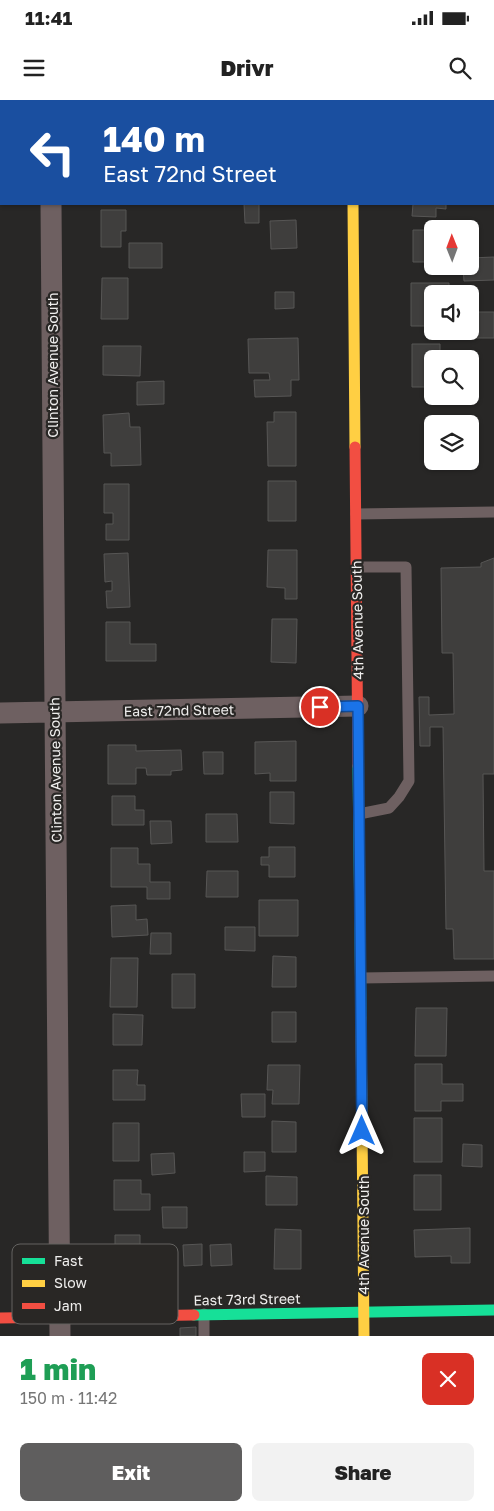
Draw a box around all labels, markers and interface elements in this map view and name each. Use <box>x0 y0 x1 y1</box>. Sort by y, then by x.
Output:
text: 11:41 <box>25 6 72 29</box>
icon: menu <box>20 54 48 82</box>
text: Drivr <box>220 54 274 81</box>
icon: search <box>446 54 474 82</box>
text: 140 m <box>103 118 205 160</box>
icon: left <box>20 120 85 185</box>
text: East 72nd Street <box>103 160 277 187</box>
north arrow <box>424 220 479 275</box>
map controls <box>424 220 479 470</box>
button: sound <box>424 285 479 340</box>
street label: Clinton Avenue South <box>44 292 61 438</box>
button: search <box>424 350 479 405</box>
button: layers <box>424 415 479 470</box>
street label: 4th Avenue South <box>347 560 367 680</box>
pin <box>299 686 341 728</box>
icon: arrive <box>306 693 334 721</box>
street label: Clinton Avenue South <box>45 697 65 843</box>
street label: East 72nd Street <box>124 701 234 719</box>
position arrow <box>335 1104 387 1156</box>
street label: 4th Avenue South <box>355 1175 372 1295</box>
legend <box>12 1244 178 1324</box>
text: Fast <box>54 1252 83 1269</box>
text: Slow <box>54 1274 87 1291</box>
street label: East 73rd Street <box>193 1290 301 1308</box>
text: Jam <box>54 1297 82 1314</box>
text: 1 min <box>20 1351 96 1387</box>
button: close <box>422 1353 474 1405</box>
text: 150 m · 11:42 <box>20 1388 117 1408</box>
button: Exit <box>20 1443 242 1501</box>
button: Share <box>252 1443 474 1501</box>

